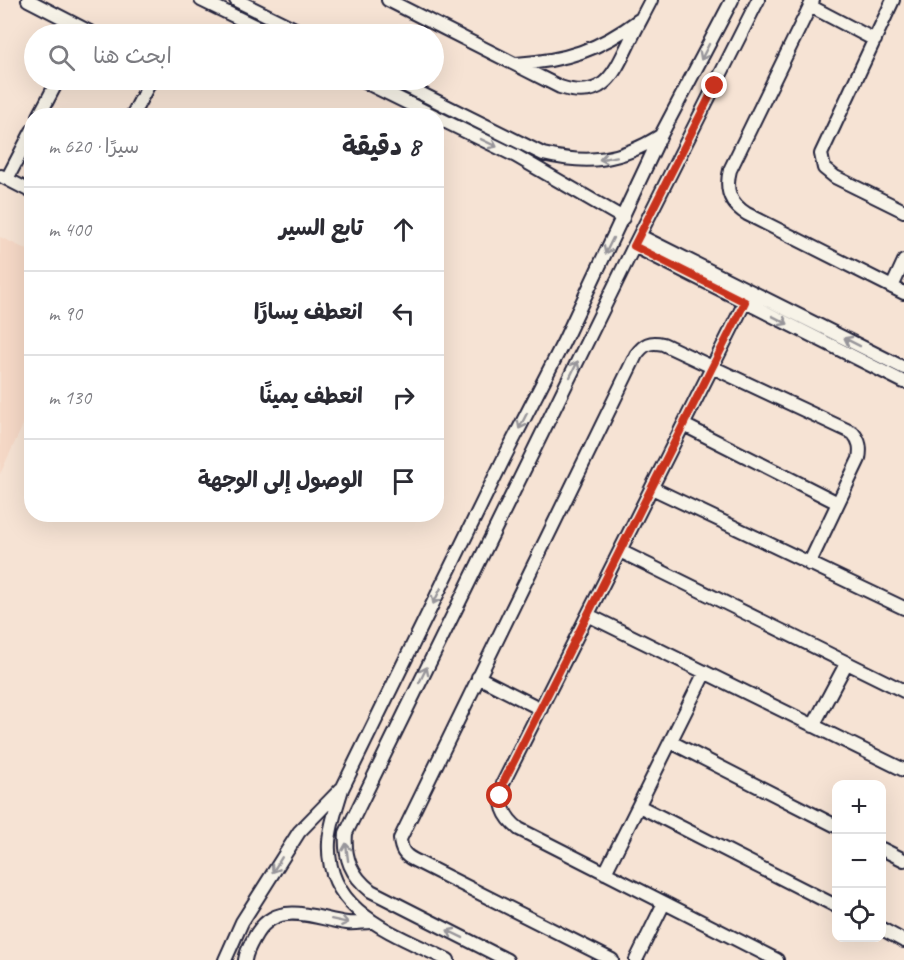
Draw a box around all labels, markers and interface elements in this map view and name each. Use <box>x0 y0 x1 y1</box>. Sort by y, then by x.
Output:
search box <box>24 24 444 90</box>
icon: search <box>45 41 78 74</box>
text: ابحث هنا <box>93 42 172 70</box>
one-way arrow <box>699 43 711 61</box>
route end <box>701 72 727 98</box>
text: 8 دقيقة <box>342 130 420 163</box>
text: سيرًا · 620 m <box>48 134 139 159</box>
one-way arrow <box>479 138 497 149</box>
one-way arrow <box>599 153 619 164</box>
icon: ahead <box>387 213 420 246</box>
text: تابع السير <box>279 214 363 242</box>
text: 400 m <box>48 217 91 242</box>
one-way arrow <box>603 236 615 254</box>
icon: left <box>387 297 420 330</box>
text: انعطف يسارًا <box>254 298 363 326</box>
text: 90 m <box>48 301 82 326</box>
one-way arrow <box>771 314 788 326</box>
one-way arrow <box>843 336 861 347</box>
one-way arrow <box>569 360 581 378</box>
icon: right <box>387 381 420 414</box>
text: انعطف يمينًا <box>259 382 363 410</box>
text: 130 m <box>48 385 91 410</box>
one-way arrow <box>517 411 528 429</box>
icon: arrive <box>387 465 420 498</box>
text: الوصول إلى الوجهة <box>198 466 363 494</box>
one-way arrow <box>431 586 443 604</box>
one-way arrow <box>417 667 429 685</box>
map controls <box>832 780 886 942</box>
button: + <box>832 780 886 834</box>
route start <box>486 782 512 808</box>
button: − <box>832 834 886 888</box>
one-way arrow <box>341 843 352 863</box>
one-way arrow <box>271 856 283 873</box>
button: locate <box>832 888 886 942</box>
one-way arrow <box>330 916 350 927</box>
one-way arrow <box>447 928 465 939</box>

